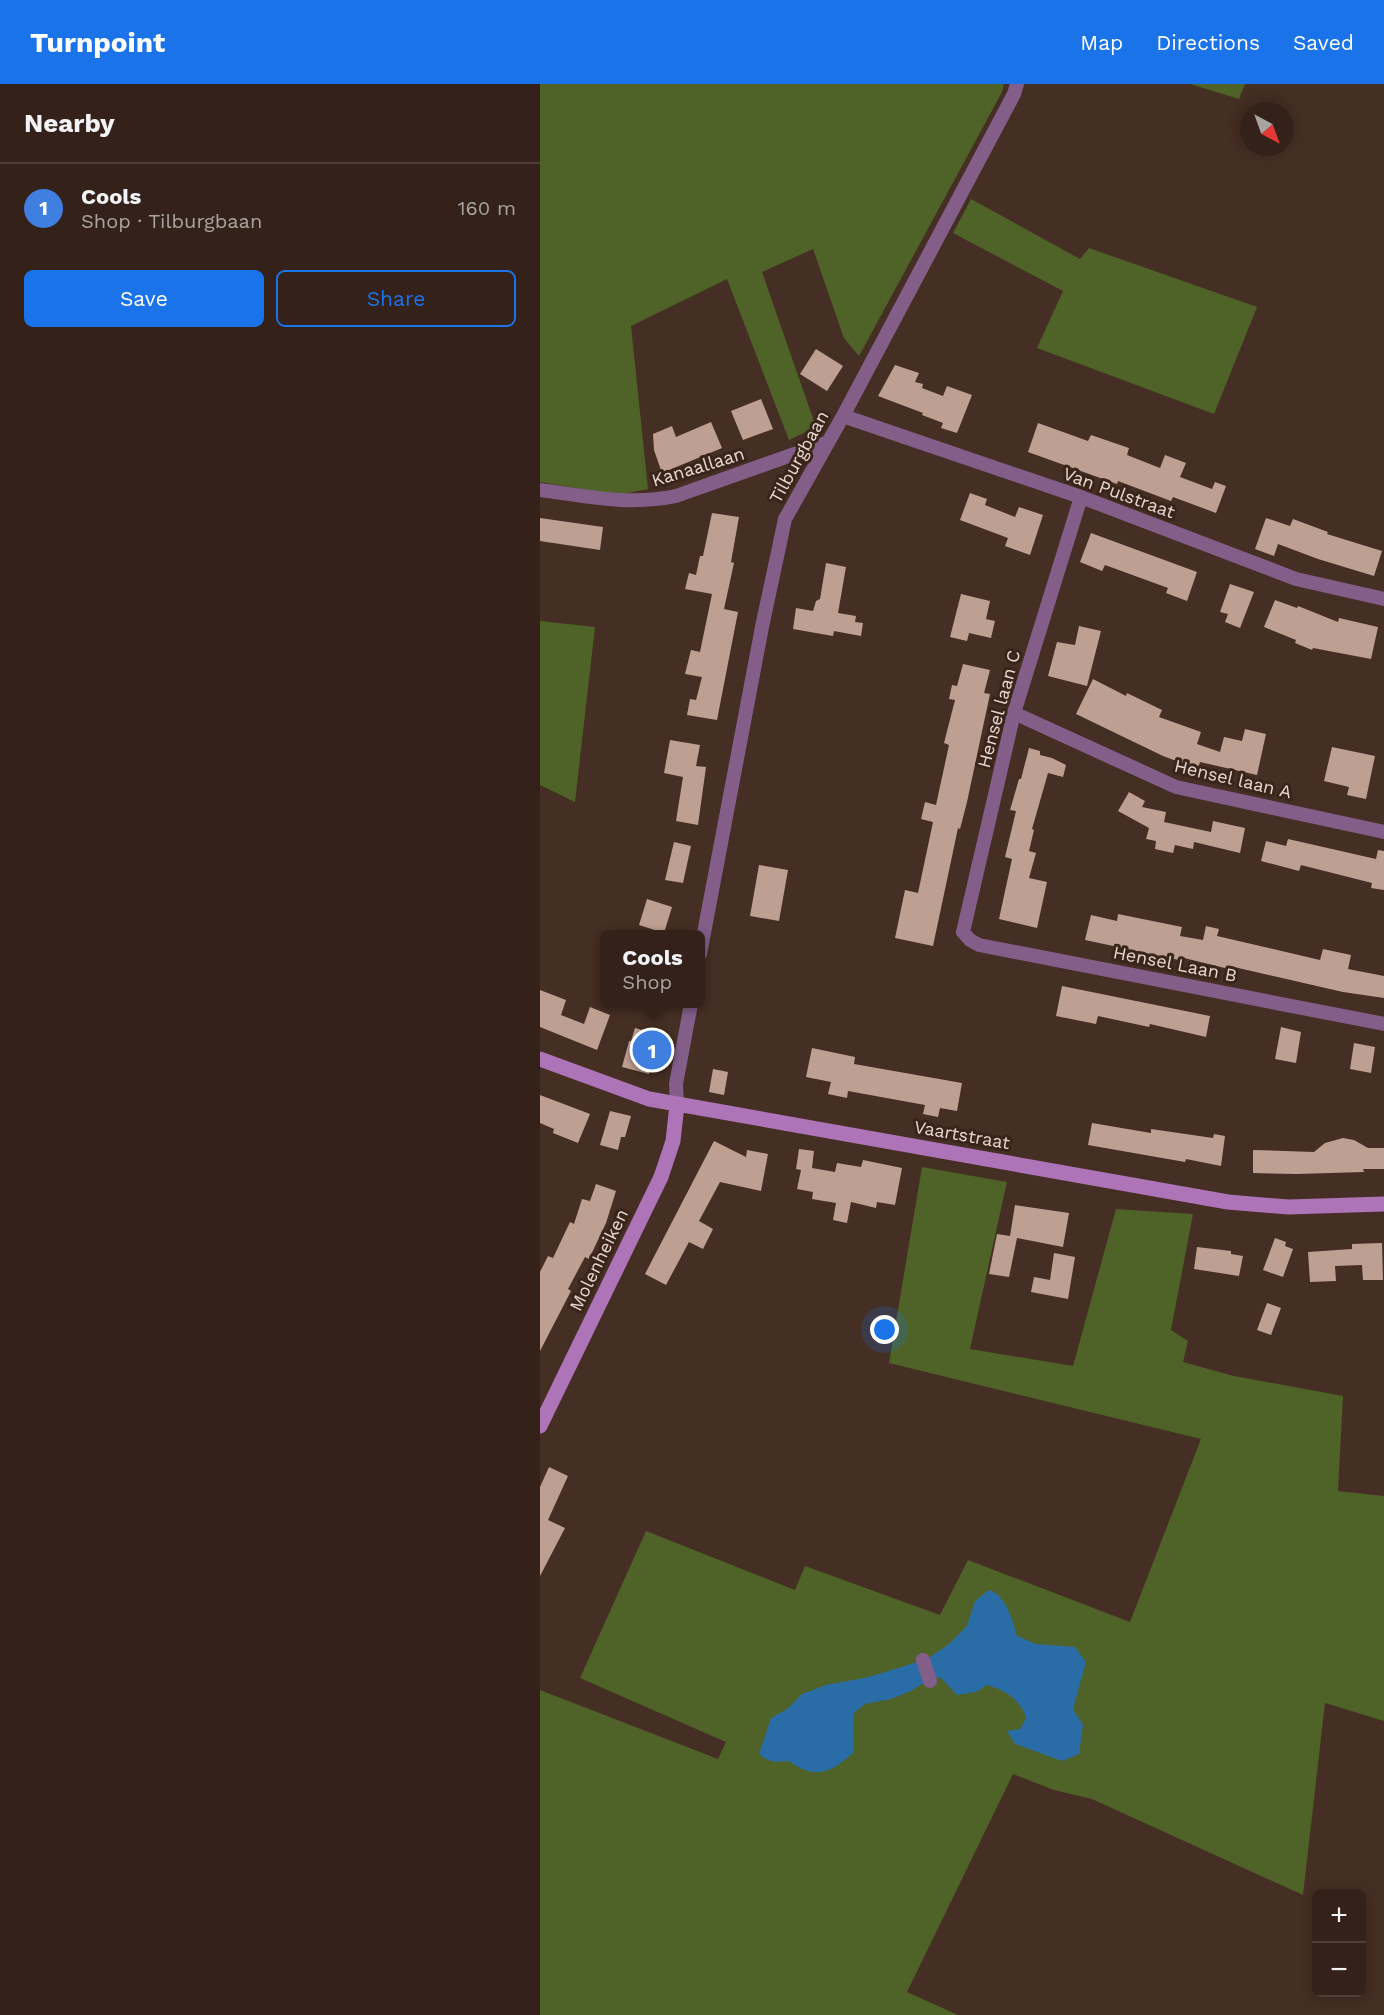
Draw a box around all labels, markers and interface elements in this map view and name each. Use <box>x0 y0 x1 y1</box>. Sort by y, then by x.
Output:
text: Turnpoint <box>30 26 165 59</box>
text: Map <box>1080 30 1123 55</box>
text: Directions <box>1156 30 1260 55</box>
text: Saved <box>1293 30 1354 55</box>
north arrow <box>1240 102 1294 156</box>
text: Nearby <box>24 108 115 138</box>
text: Cools <box>81 184 141 209</box>
text: 1 <box>39 196 48 220</box>
text: 160 m <box>458 196 516 220</box>
text: Shop · Tilburgbaan <box>81 209 262 233</box>
button: Save <box>24 270 264 327</box>
button: Share <box>276 270 516 327</box>
street label: Tilburgbaan <box>765 407 833 507</box>
street label: Kanaallaan <box>649 442 747 491</box>
street label: Van Pulstraat <box>1060 463 1178 523</box>
street label: Hensel laan C <box>973 648 1024 770</box>
street label: Hensel laan A <box>1172 755 1294 802</box>
popup <box>600 930 705 1008</box>
street label: Hensel Laan B <box>1111 941 1239 986</box>
text: Cools <box>622 945 683 970</box>
text: Shop <box>622 970 672 994</box>
pin: 1 <box>632 1028 672 1072</box>
street label: Vaartstraat <box>913 1116 1012 1153</box>
street label: Molenheiken <box>565 1205 632 1314</box>
your location <box>870 1315 899 1344</box>
map controls <box>1312 1889 1366 1997</box>
button: + <box>1312 1889 1366 1943</box>
button: − <box>1312 1943 1366 1997</box>

